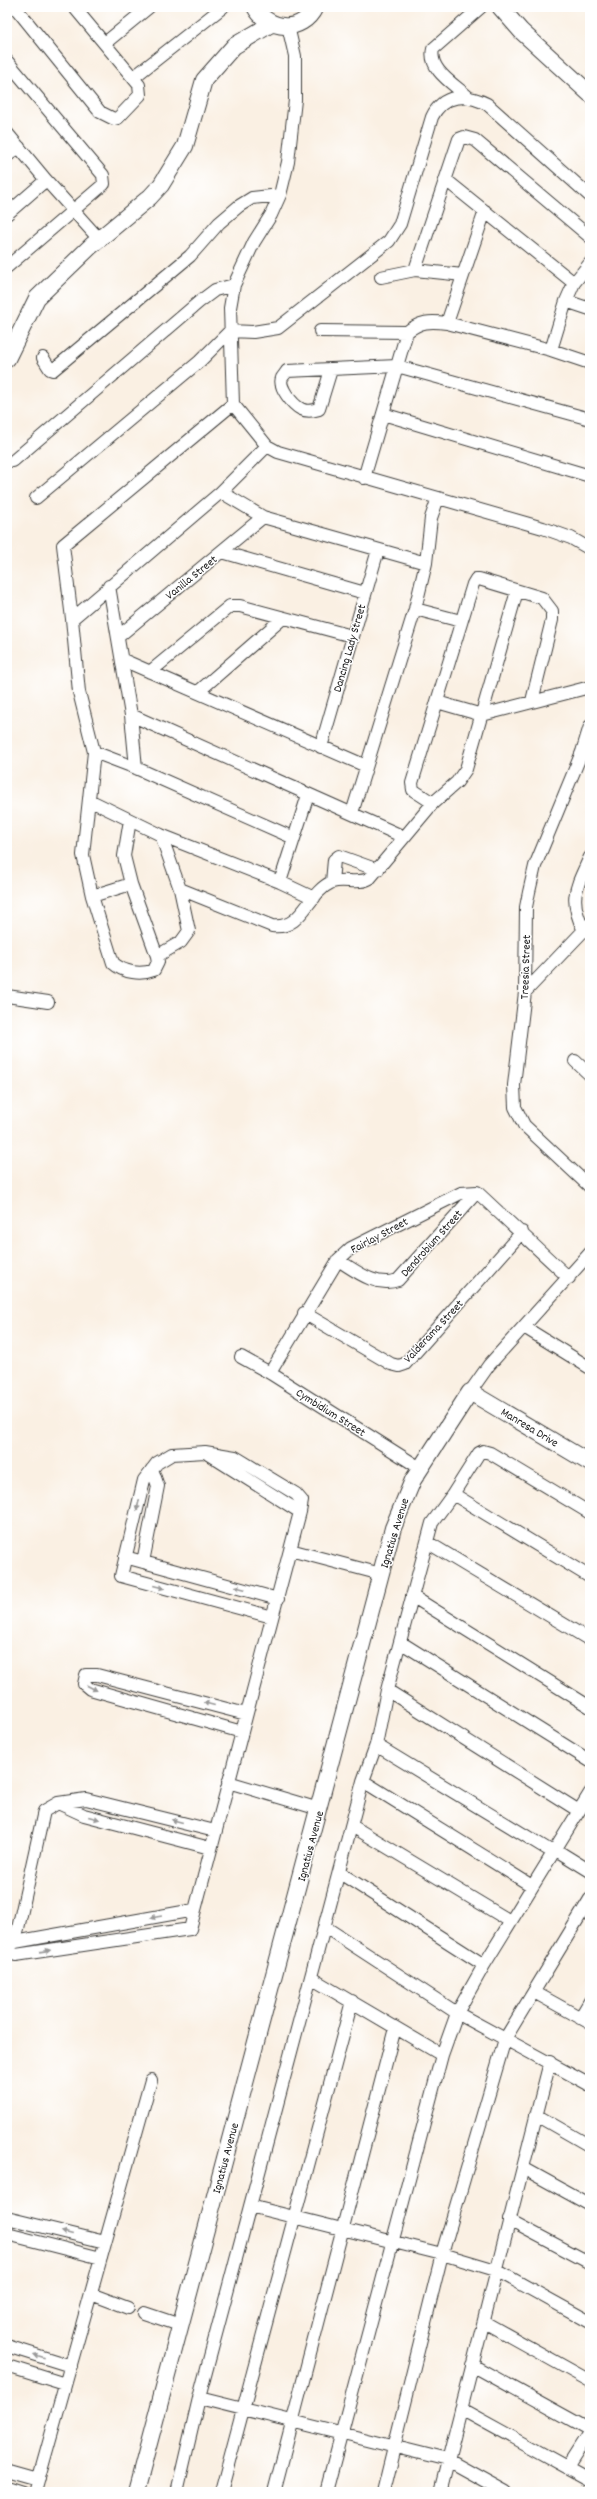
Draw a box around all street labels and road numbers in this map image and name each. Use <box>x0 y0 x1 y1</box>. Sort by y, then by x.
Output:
street label: Vanilla Street <box>162 552 222 604</box>
street label: Dancing Lady Street <box>330 602 371 694</box>
street label: Treesia Street <box>517 934 536 1000</box>
street label: Dendrobium Street <box>397 1206 467 1281</box>
street label: Fairlay Street <box>348 1214 412 1259</box>
street label: Valderama Street <box>400 1296 468 1367</box>
street label: Cymbidium Street <box>292 1385 369 1442</box>
street label: Manresa Drive <box>497 1404 561 1452</box>
street label: Ignatius Avenue <box>377 1496 414 1571</box>
street label: Ignatius Avenue <box>294 1809 329 1884</box>
street label: Ignatius Avenue <box>209 2121 244 2196</box>

